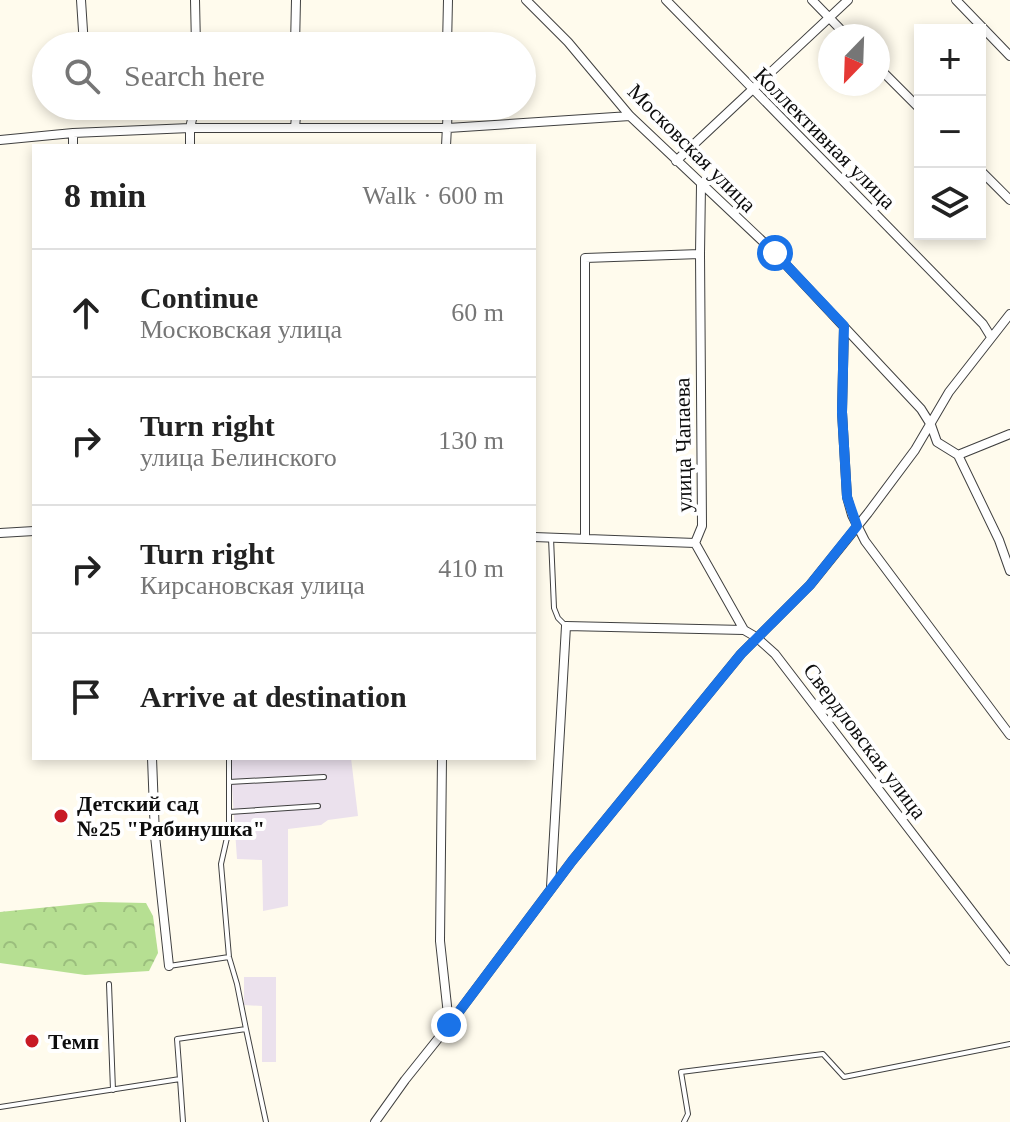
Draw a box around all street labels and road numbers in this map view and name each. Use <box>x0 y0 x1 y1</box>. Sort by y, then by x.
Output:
street label: Коллективная улица <box>749 62 901 214</box>
street label: Московская улица <box>623 79 761 217</box>
street label: улица Чапаева <box>669 377 697 513</box>
street label: Свердловская улица <box>798 658 932 824</box>

